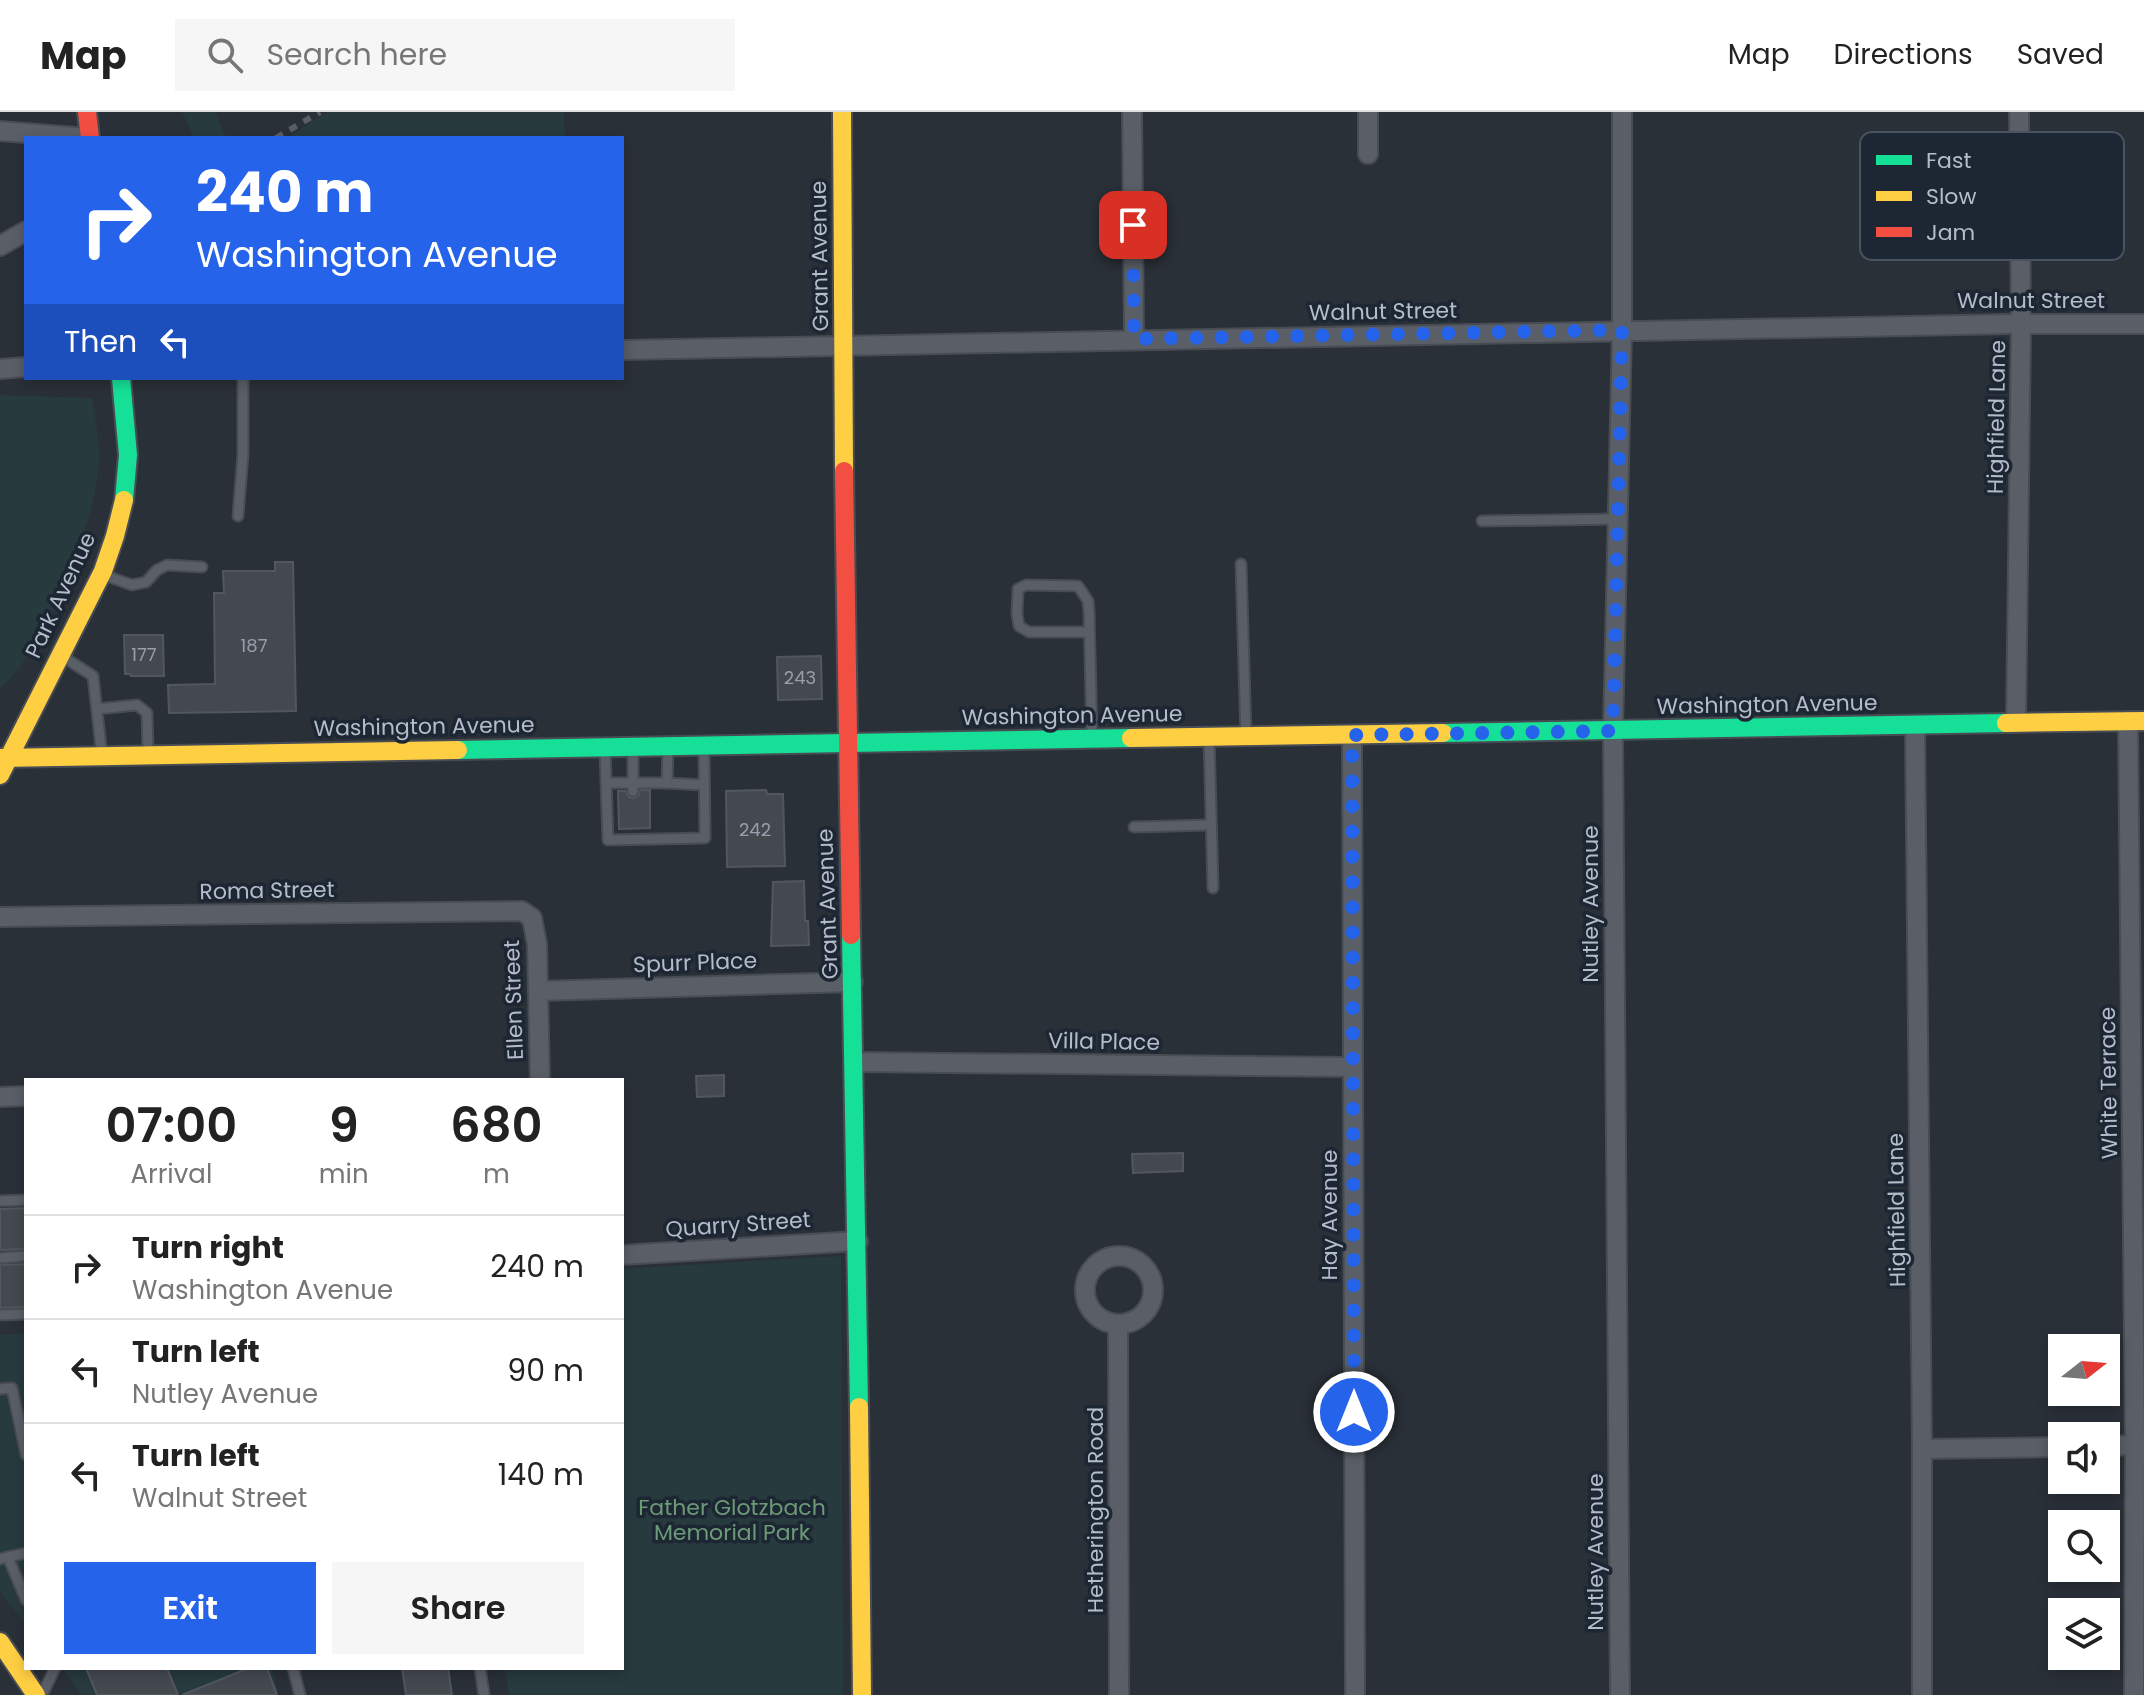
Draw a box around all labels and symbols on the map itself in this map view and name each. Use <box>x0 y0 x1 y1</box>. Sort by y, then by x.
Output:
legend <box>1860 132 2124 260</box>
text: Fast <box>1926 145 1971 176</box>
street label: Grant Avenue <box>803 180 836 332</box>
text: Slow <box>1926 181 1976 212</box>
pin <box>1099 191 1167 259</box>
text: Jam <box>1926 217 1975 248</box>
street label: Walnut Street <box>1957 285 2105 316</box>
street label: Walnut Street <box>1309 295 1457 328</box>
street label: Highfield Lane <box>1980 340 2013 494</box>
street label: Park Avenue <box>18 527 103 663</box>
house number: 187 <box>241 633 268 658</box>
house number: 177 <box>131 642 157 667</box>
house number: 243 <box>784 665 816 690</box>
street label: Washington Avenue <box>1656 687 1878 722</box>
street label: Washington Avenue <box>961 698 1183 733</box>
street label: Washington Avenue <box>313 709 535 744</box>
house number: 242 <box>739 817 771 842</box>
street label: Nutley Avenue <box>1575 825 1606 983</box>
street label: Grant Avenue <box>809 828 846 980</box>
street label: Roma Street <box>199 874 335 907</box>
street label: Ellen Street <box>496 939 531 1061</box>
street label: Spurr Place <box>632 945 758 980</box>
street label: White Terrace <box>2092 1007 2125 1159</box>
street label: Villa Place <box>1048 1025 1160 1058</box>
street label: Highfield Lane <box>1880 1133 1913 1287</box>
street label: Hay Avenue <box>1314 1150 1345 1280</box>
street label: Quarry Street <box>664 1204 812 1245</box>
north arrow <box>2048 1334 2120 1406</box>
position arrow <box>1312 1370 1396 1454</box>
street label: Hetherington Road <box>1080 1407 1111 1613</box>
street label: Nutley Avenue <box>1580 1473 1611 1631</box>
park label: Father Glotzbach Memorial Park <box>638 1492 826 1548</box>

